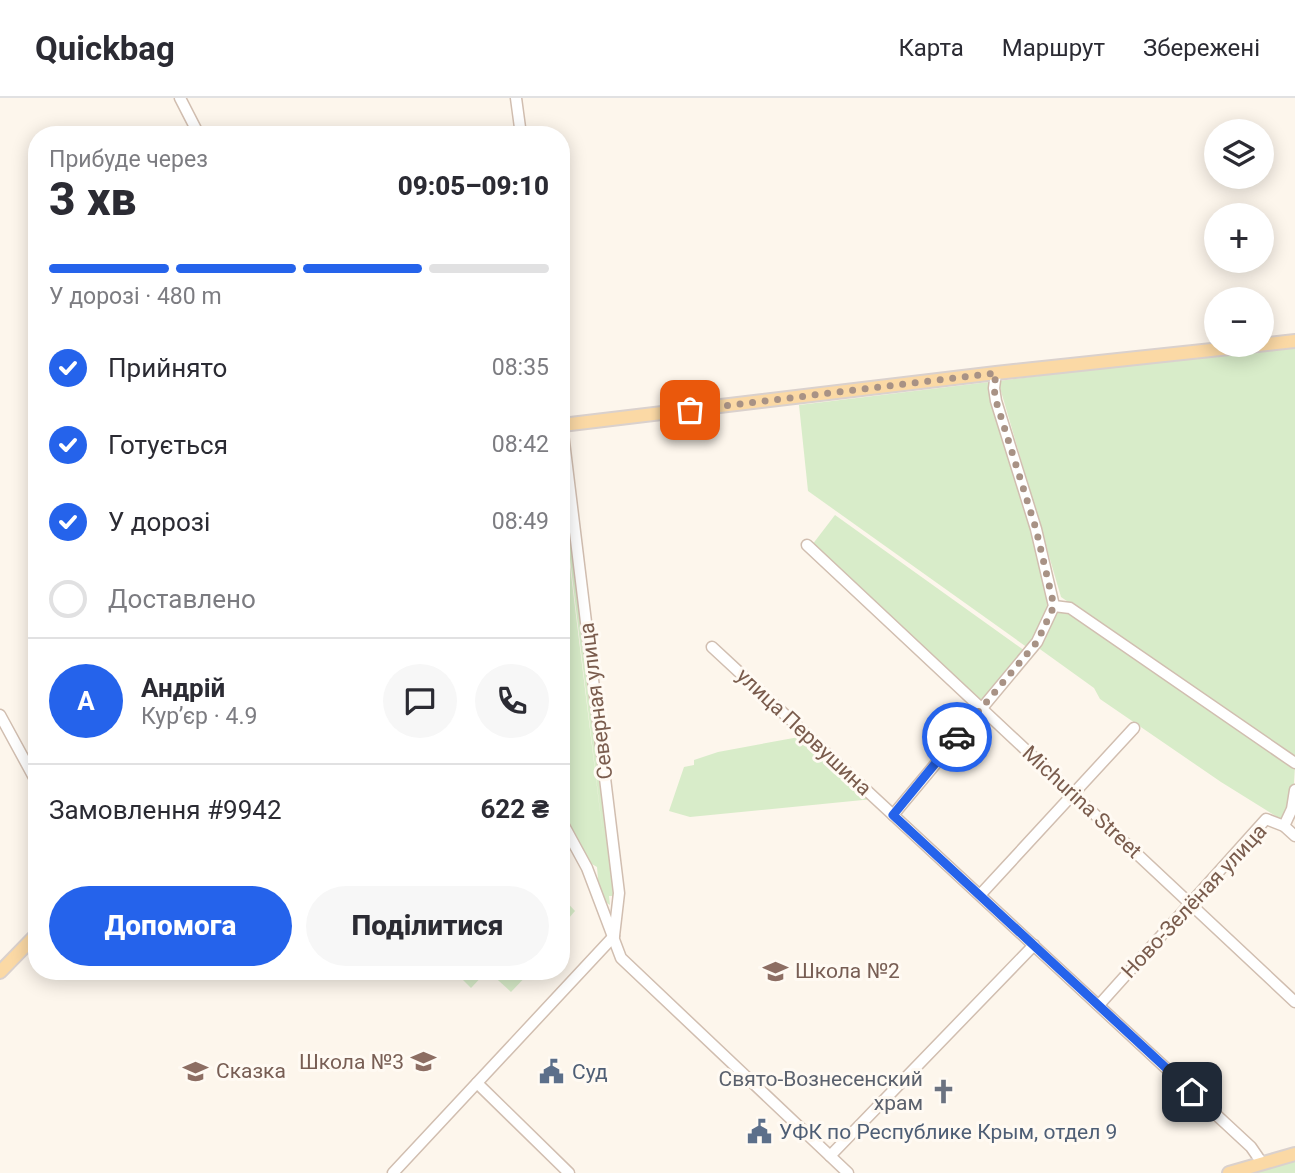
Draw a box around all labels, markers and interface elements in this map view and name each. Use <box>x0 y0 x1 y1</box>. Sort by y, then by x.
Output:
text: Quickbag <box>35 29 175 68</box>
text: Карта <box>898 34 964 62</box>
text: Маршрут <box>1002 34 1105 62</box>
text: Збережені <box>1143 34 1260 62</box>
map controls <box>1204 119 1274 357</box>
button: layers <box>1204 119 1274 189</box>
text: Прибуде через <box>49 146 208 173</box>
text: 09:05–09:10 <box>398 171 549 201</box>
text: 3 хв <box>49 172 136 226</box>
button: + <box>1204 203 1274 273</box>
text: У дорозі · 480 m <box>49 283 222 310</box>
button: − <box>1204 287 1274 357</box>
icon: check <box>49 349 87 387</box>
text: Прийнято <box>108 353 227 383</box>
text: 08:35 <box>492 354 549 381</box>
pin <box>660 380 720 440</box>
icon: bag <box>671 391 709 429</box>
icon: check <box>49 426 87 464</box>
text: Готується <box>108 430 228 460</box>
text: 08:42 <box>492 431 549 458</box>
icon: check <box>49 503 87 541</box>
text: У дорозі <box>108 507 210 537</box>
text: 08:49 <box>492 508 549 535</box>
text: Доставлено <box>108 584 256 614</box>
street label: Северная улица <box>574 621 618 781</box>
street label: улица Первушина <box>732 663 876 801</box>
button: chat <box>383 664 457 738</box>
button: phone <box>475 664 549 738</box>
text: Андрій <box>141 673 225 703</box>
text: А <box>77 686 95 716</box>
courier <box>922 702 992 772</box>
text: Кур’єр · 4.9 <box>141 703 257 730</box>
icon: car <box>938 718 976 756</box>
street label: Michurina Street <box>1018 741 1146 863</box>
text: 622 ₴ <box>480 794 549 824</box>
text: Замовлення #9942 <box>49 795 282 825</box>
street label: Ново-Зелёная улица <box>1116 819 1272 983</box>
button: Допомога <box>49 886 292 966</box>
button: Поділитися <box>306 886 549 966</box>
school or university icon: Школа №2 <box>761 957 789 985</box>
place label: Школа №2 <box>795 959 900 983</box>
school or university icon: Школа №3 <box>410 1048 438 1076</box>
place label: Школа №3 <box>299 1050 404 1074</box>
school or university icon: Сказка <box>182 1057 210 1085</box>
public building icon: Суд <box>538 1058 566 1086</box>
place label: Сказка <box>216 1059 286 1083</box>
place label: Суд <box>572 1060 608 1084</box>
pin <box>1162 1062 1222 1122</box>
place label: Свято-Вознесенский храм <box>719 1067 923 1115</box>
icon: home <box>1173 1073 1211 1111</box>
church icon: Свято-Вознесенский храм <box>929 1077 957 1105</box>
public building icon: УФК по Республике Крым, отдел 9 <box>745 1118 773 1146</box>
place label: УФК по Республике Крым, отдел 9 <box>779 1120 1117 1144</box>

